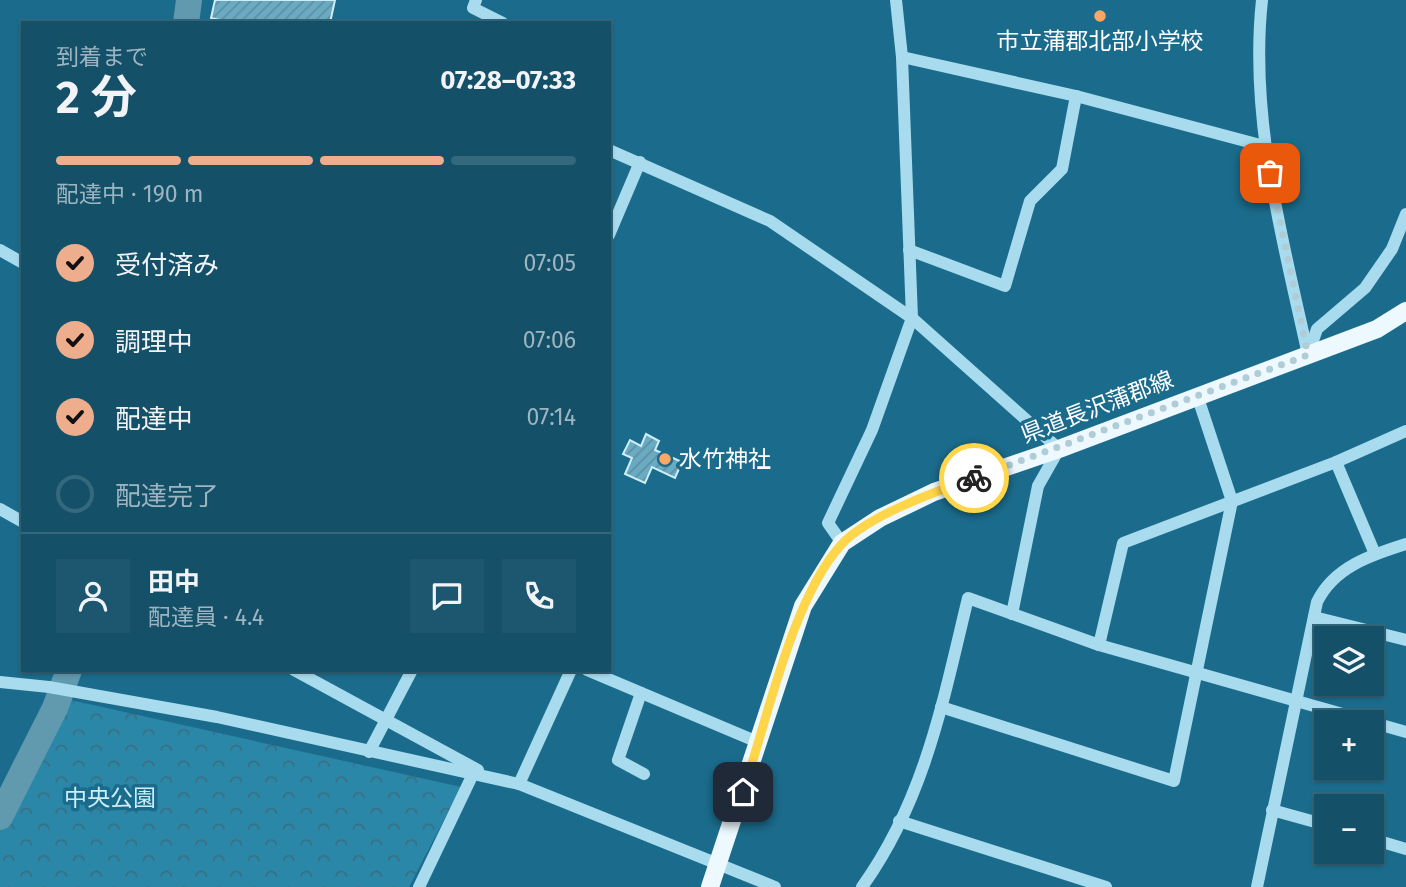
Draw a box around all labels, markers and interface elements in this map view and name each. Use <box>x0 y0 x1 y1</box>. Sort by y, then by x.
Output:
marker: 市立蒲郡北部小学校 <box>1092 8 1108 24</box>
place label: 市立蒲郡北部小学校 <box>997 27 1204 55</box>
text: 到着まで <box>56 43 148 71</box>
text: 07:28–07:33 <box>440 65 576 96</box>
text: 2 分 <box>56 70 137 125</box>
pin <box>1240 143 1300 203</box>
icon: bag <box>1251 154 1289 192</box>
text: 配達中 · 190 m <box>56 180 203 208</box>
icon: check <box>56 244 94 282</box>
text: 07:05 <box>524 249 576 277</box>
text: 受付済み <box>115 250 219 281</box>
icon: check <box>56 321 94 359</box>
text: 07:06 <box>523 326 576 354</box>
text: 調理中 <box>115 327 193 358</box>
street label: 県道長沢蒲郡線 <box>1017 365 1177 449</box>
icon: check <box>56 398 94 436</box>
text: 07:14 <box>527 403 576 431</box>
text: 配達中 <box>115 404 193 435</box>
courier <box>939 443 1009 513</box>
place label: 水竹神社 <box>679 445 771 473</box>
marker: 水竹神社 <box>657 451 673 467</box>
icon: bike <box>955 459 993 497</box>
text: 配達完了 <box>115 481 219 512</box>
button: person <box>56 559 130 633</box>
button: chat <box>410 559 484 633</box>
button: phone <box>502 559 576 633</box>
text: 田中 <box>148 567 200 598</box>
text: 配達員 · 4.4 <box>148 603 264 631</box>
map controls <box>1314 626 1384 864</box>
button: layers <box>1314 626 1384 696</box>
button: + <box>1314 710 1384 780</box>
pin <box>713 762 773 822</box>
icon: home <box>724 773 762 811</box>
park label: 中央公園 <box>64 784 156 812</box>
button: − <box>1314 794 1384 864</box>

